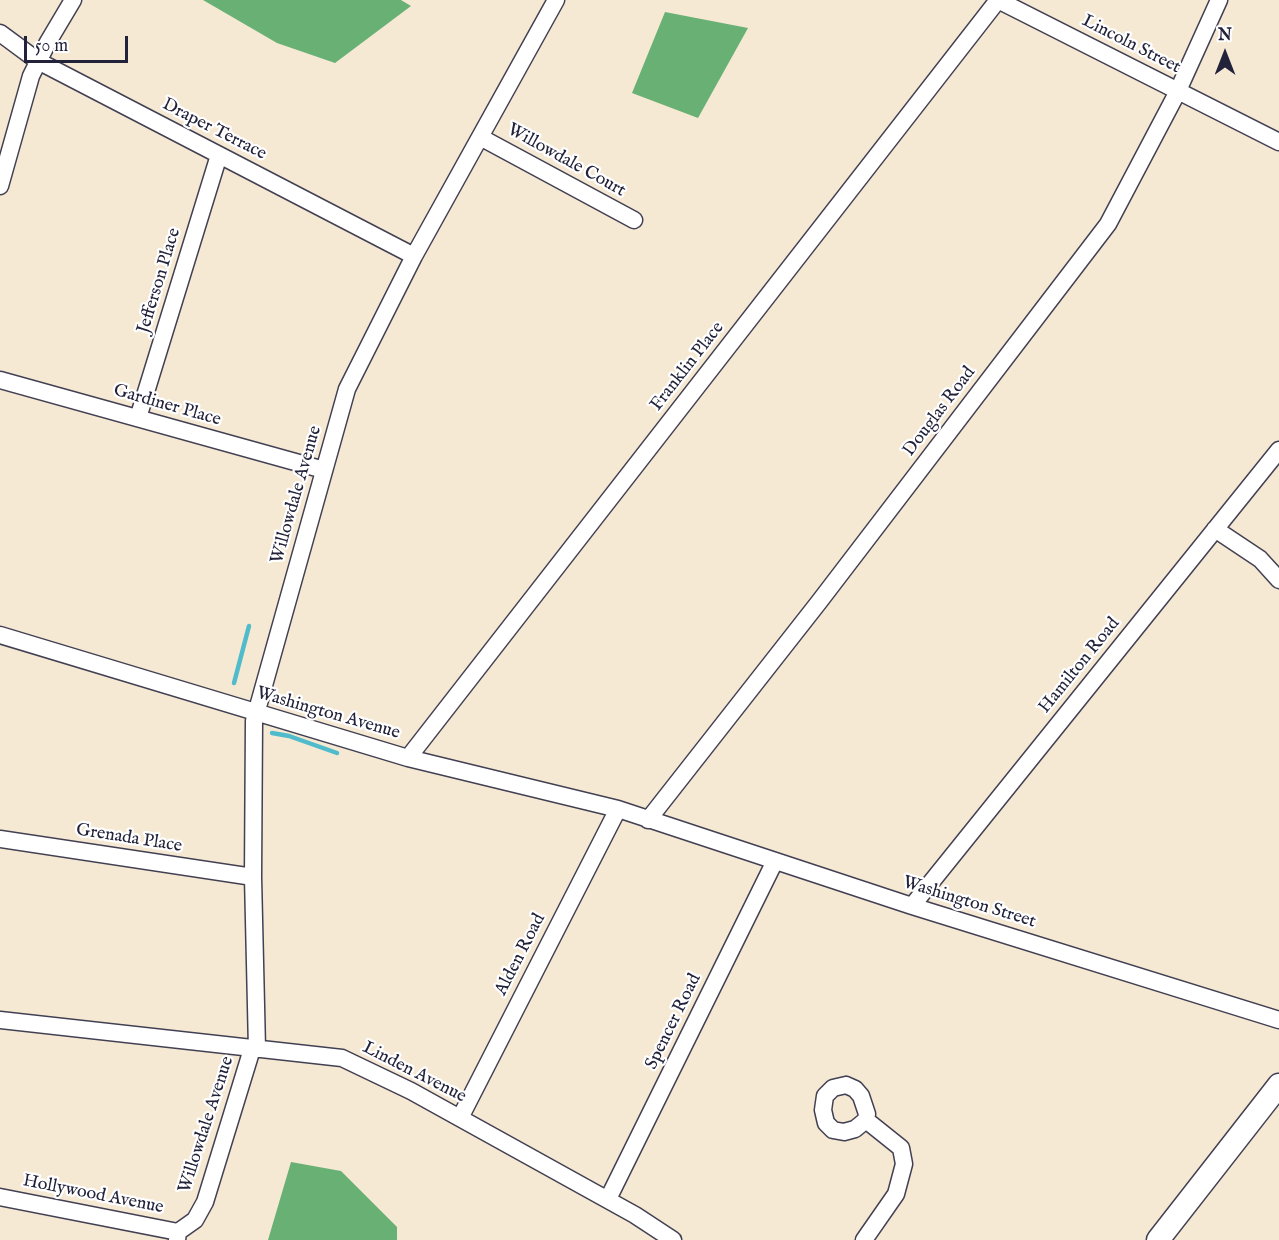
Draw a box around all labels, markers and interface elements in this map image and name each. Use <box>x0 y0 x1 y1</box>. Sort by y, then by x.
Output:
street label: Lincoln Street <box>1078 11 1184 79</box>
scale bar <box>27 24 130 62</box>
north arrow <box>1195 24 1255 84</box>
text: N <box>1218 26 1232 46</box>
text: 50 m <box>35 35 68 58</box>
street label: Draper Terrace <box>158 94 270 166</box>
street label: Willowdale Court <box>503 120 629 202</box>
street label: Jefferson Place <box>134 226 186 336</box>
street label: Franklin Place <box>647 318 729 416</box>
street label: Douglas Road <box>899 363 981 461</box>
street label: Gardiner Place <box>111 380 223 432</box>
street label: Willowdale Avenue <box>267 424 327 566</box>
street label: Hamilton Road <box>1035 614 1125 718</box>
street label: Washington Avenue <box>254 683 402 745</box>
street label: Grenada Place <box>74 820 184 858</box>
street label: Washington Street <box>900 873 1038 933</box>
street label: Alden Road <box>491 910 551 1000</box>
street label: Spencer Road <box>641 971 707 1073</box>
street label: Linden Avenue <box>358 1038 470 1108</box>
street label: Willowdale Avenue <box>175 1054 239 1196</box>
street label: Hollywood Avenue <box>21 1171 165 1219</box>

